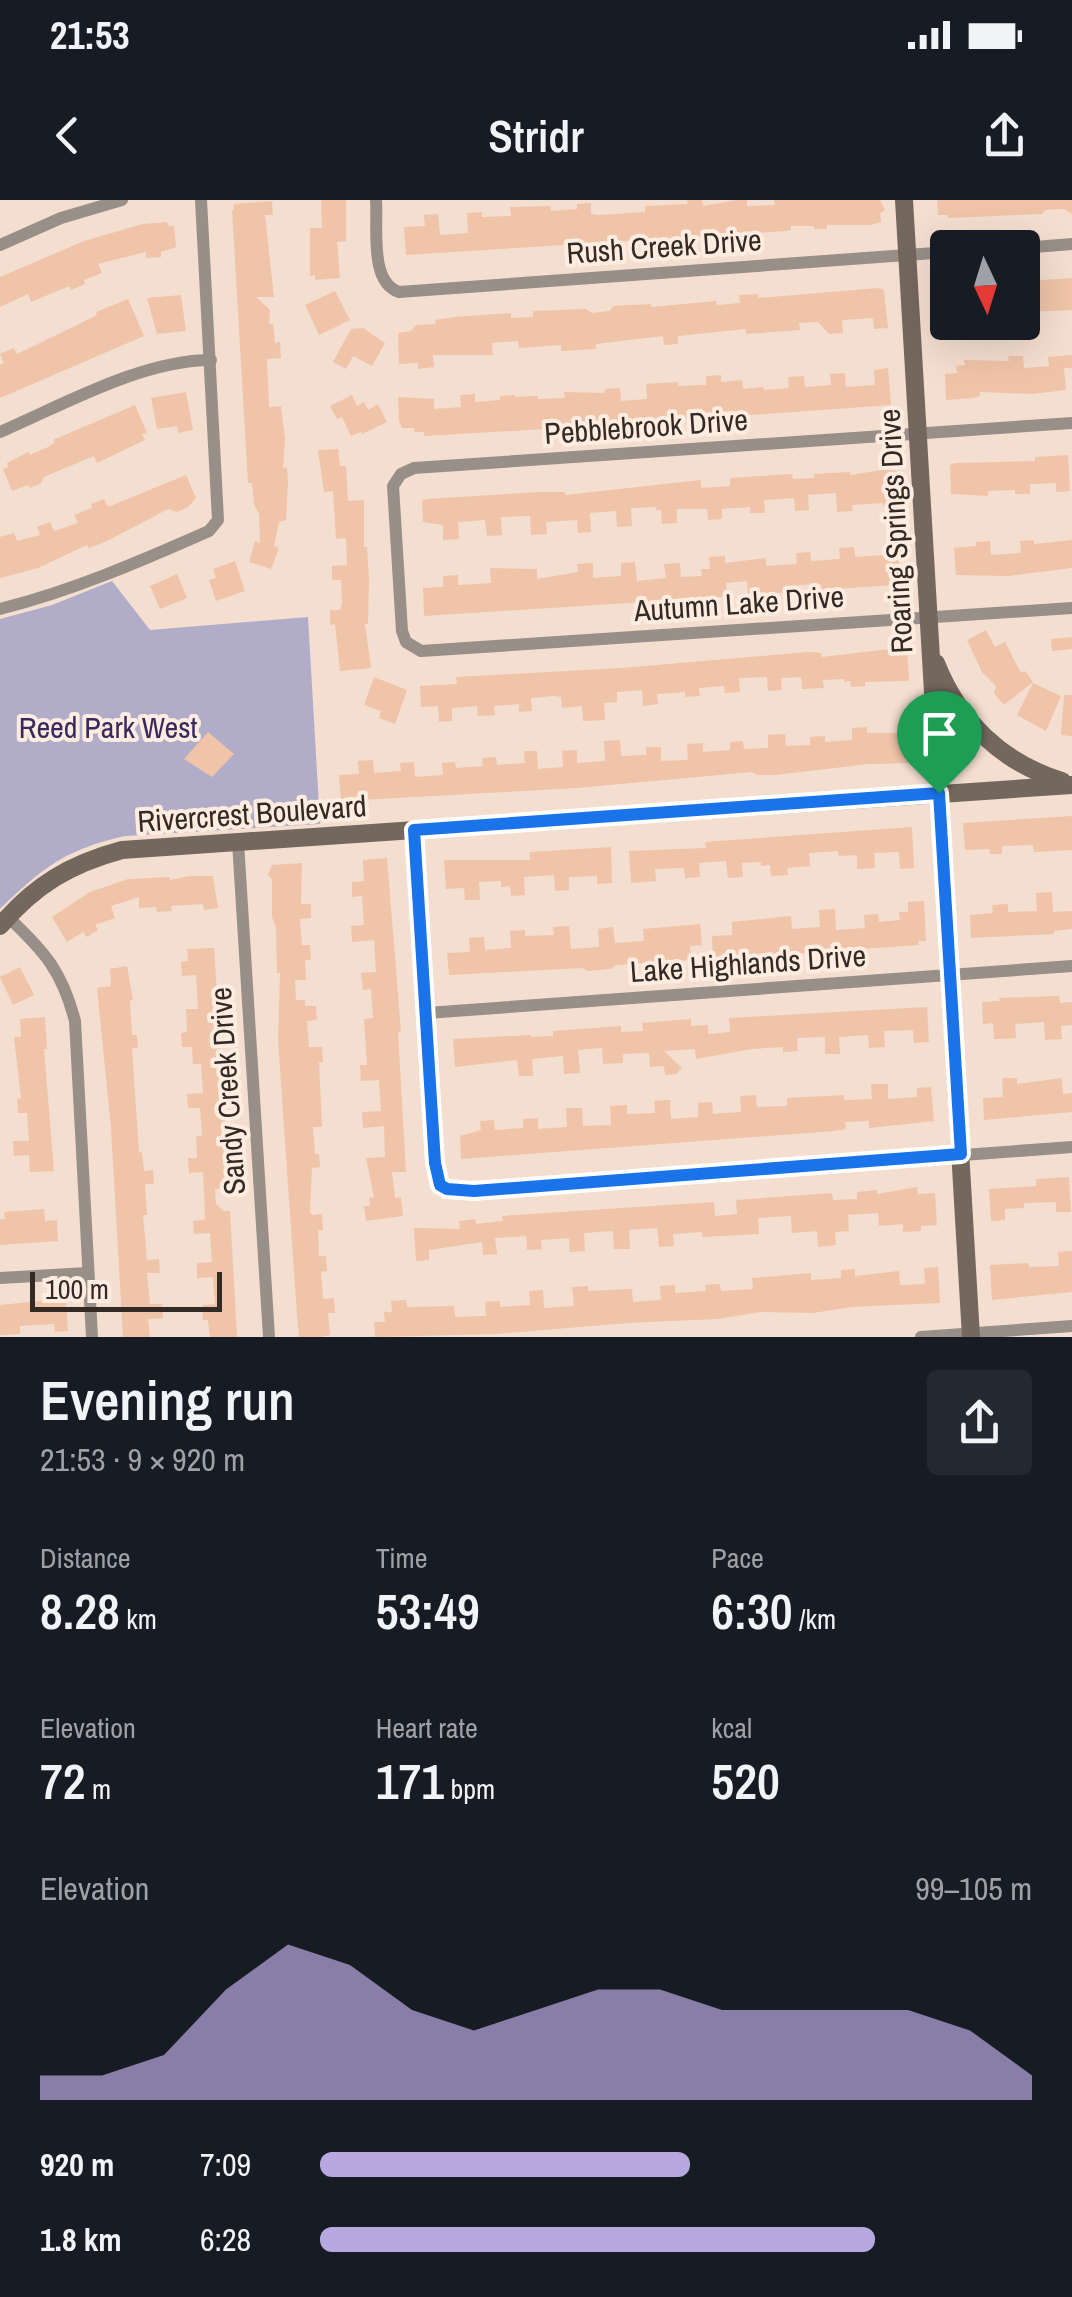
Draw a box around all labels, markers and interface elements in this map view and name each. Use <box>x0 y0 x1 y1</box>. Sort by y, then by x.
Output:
text: 21:53 <box>50 10 130 61</box>
text: Stridr <box>488 105 584 166</box>
icon: back <box>40 108 95 163</box>
icon: share <box>977 108 1032 163</box>
street label: Rush Creek Drive <box>565 219 763 273</box>
north arrow <box>930 230 1040 340</box>
map controls <box>930 230 1040 340</box>
street label: Pebblebrook Drive <box>543 399 749 453</box>
street label: Roaring Springs Drive <box>869 408 921 654</box>
street label: Autumn Lake Drive <box>632 576 845 630</box>
pin <box>897 691 982 794</box>
icon: arrive <box>912 706 967 761</box>
park label: Reed Park West <box>19 707 197 747</box>
street label: Rivercrest Boulevard <box>136 785 368 841</box>
street label: Lake Highlands Drive <box>629 935 867 991</box>
street label: Sandy Creek Drive <box>200 986 254 1196</box>
scale bar <box>30 1267 222 1312</box>
text: 100 m <box>45 1270 109 1308</box>
text: Evening run <box>40 1363 295 1437</box>
button: share <box>927 1370 1032 1475</box>
text: 21:53 · 9 × 920 m <box>40 1438 245 1481</box>
text: Distance <box>40 1539 131 1577</box>
text: Time <box>376 1539 427 1577</box>
text: Pace <box>711 1539 764 1577</box>
text: 8.28 <box>40 1577 120 1645</box>
text: 53:49 <box>376 1577 480 1645</box>
text: 6:30 <box>711 1577 793 1645</box>
text: km <box>120 1600 157 1638</box>
text: /km <box>793 1600 836 1638</box>
text: Elevation <box>40 1709 136 1747</box>
text: Heart rate <box>376 1709 478 1747</box>
text: kcal <box>711 1709 752 1747</box>
text: 72 <box>40 1747 86 1815</box>
text: 171 <box>376 1747 444 1815</box>
text: 520 <box>711 1747 780 1815</box>
text: m <box>86 1770 111 1808</box>
text: bpm <box>444 1770 495 1808</box>
text: Elevation <box>40 1867 149 1910</box>
text: 99–105 m <box>915 1867 1032 1910</box>
text: 920 m <box>40 2143 114 2186</box>
text: 7:09 <box>200 2143 251 2186</box>
text: 1.8 km <box>40 2218 122 2261</box>
text: 6:28 <box>200 2218 251 2261</box>

